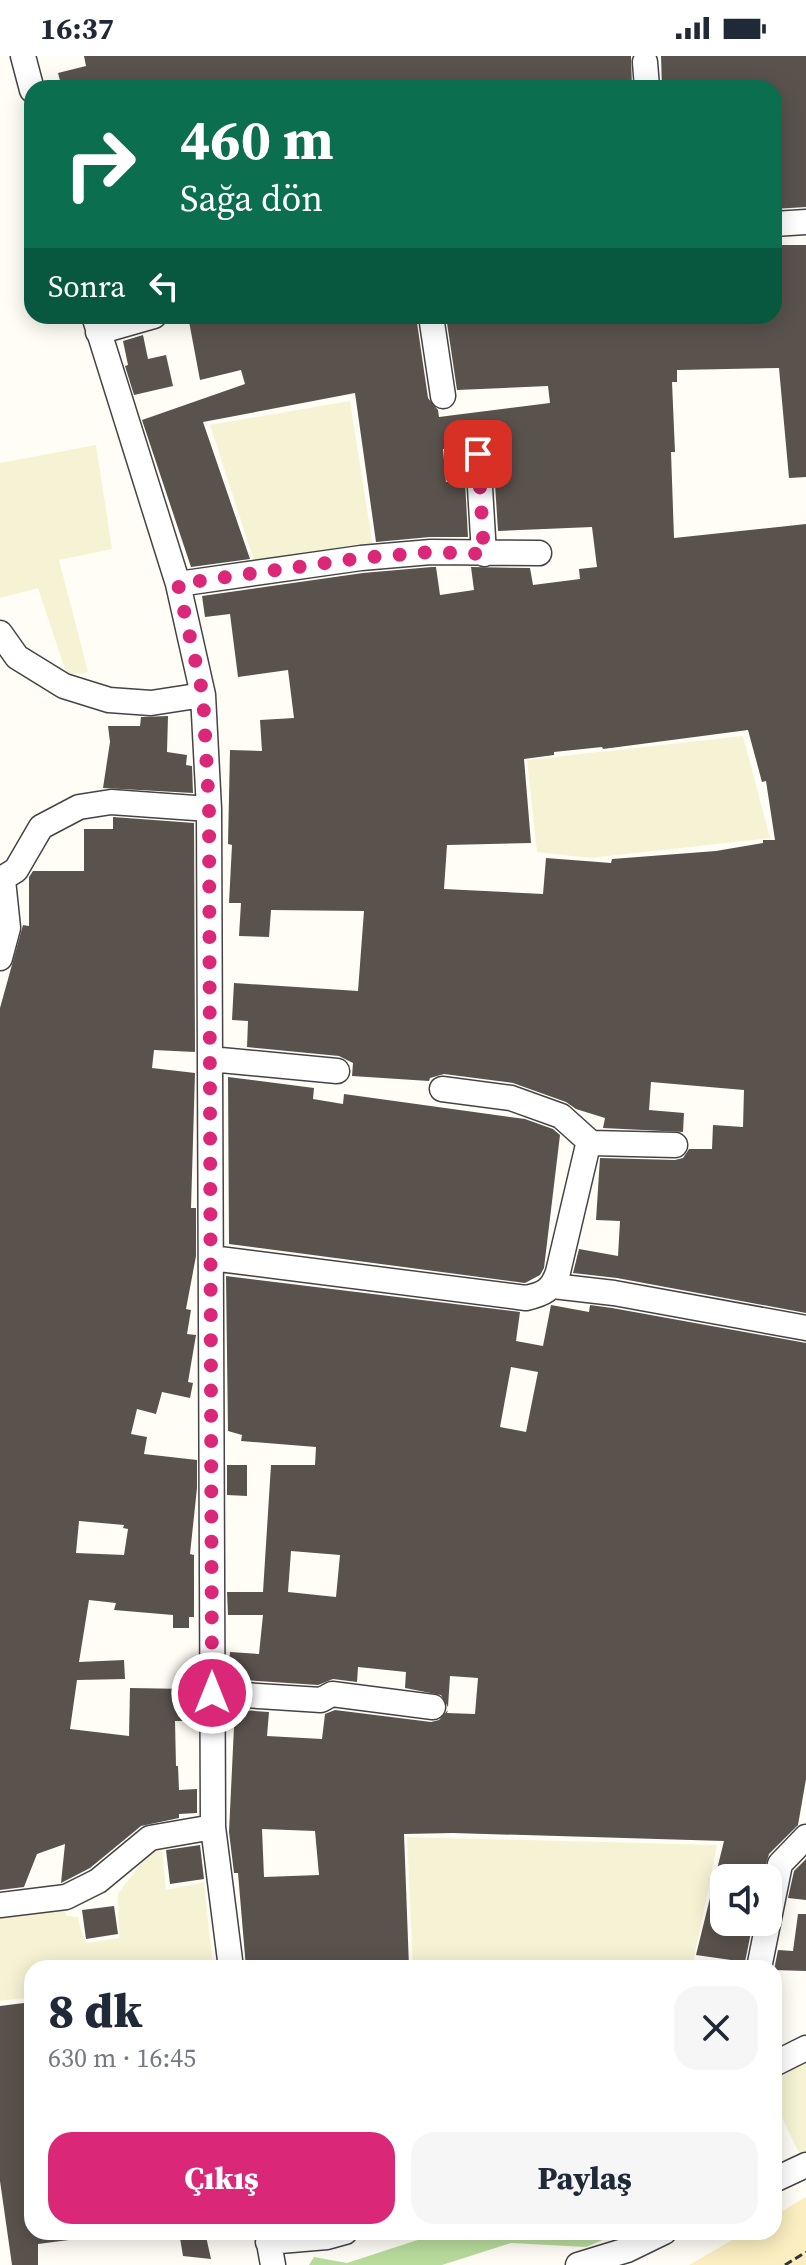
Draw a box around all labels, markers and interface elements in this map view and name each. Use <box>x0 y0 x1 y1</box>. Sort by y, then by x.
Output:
text: 16:37 <box>40 8 114 49</box>
text: 460 m <box>180 101 334 178</box>
icon: right <box>48 112 152 216</box>
text: Sağa dön <box>180 174 323 223</box>
icon: left <box>142 264 186 308</box>
text: Sonra <box>48 266 126 307</box>
pin <box>444 420 512 488</box>
icon: arrive <box>456 432 500 476</box>
position arrow <box>170 1651 254 1735</box>
map controls <box>710 1864 782 1936</box>
button: sound <box>710 1864 782 1936</box>
text: 8 dk <box>48 1977 142 2043</box>
button: close <box>674 1986 758 2070</box>
text: 630 m · 16:45 <box>48 2040 196 2076</box>
button: Çıkış <box>48 2132 395 2224</box>
button: Paylaş <box>411 2132 758 2224</box>

